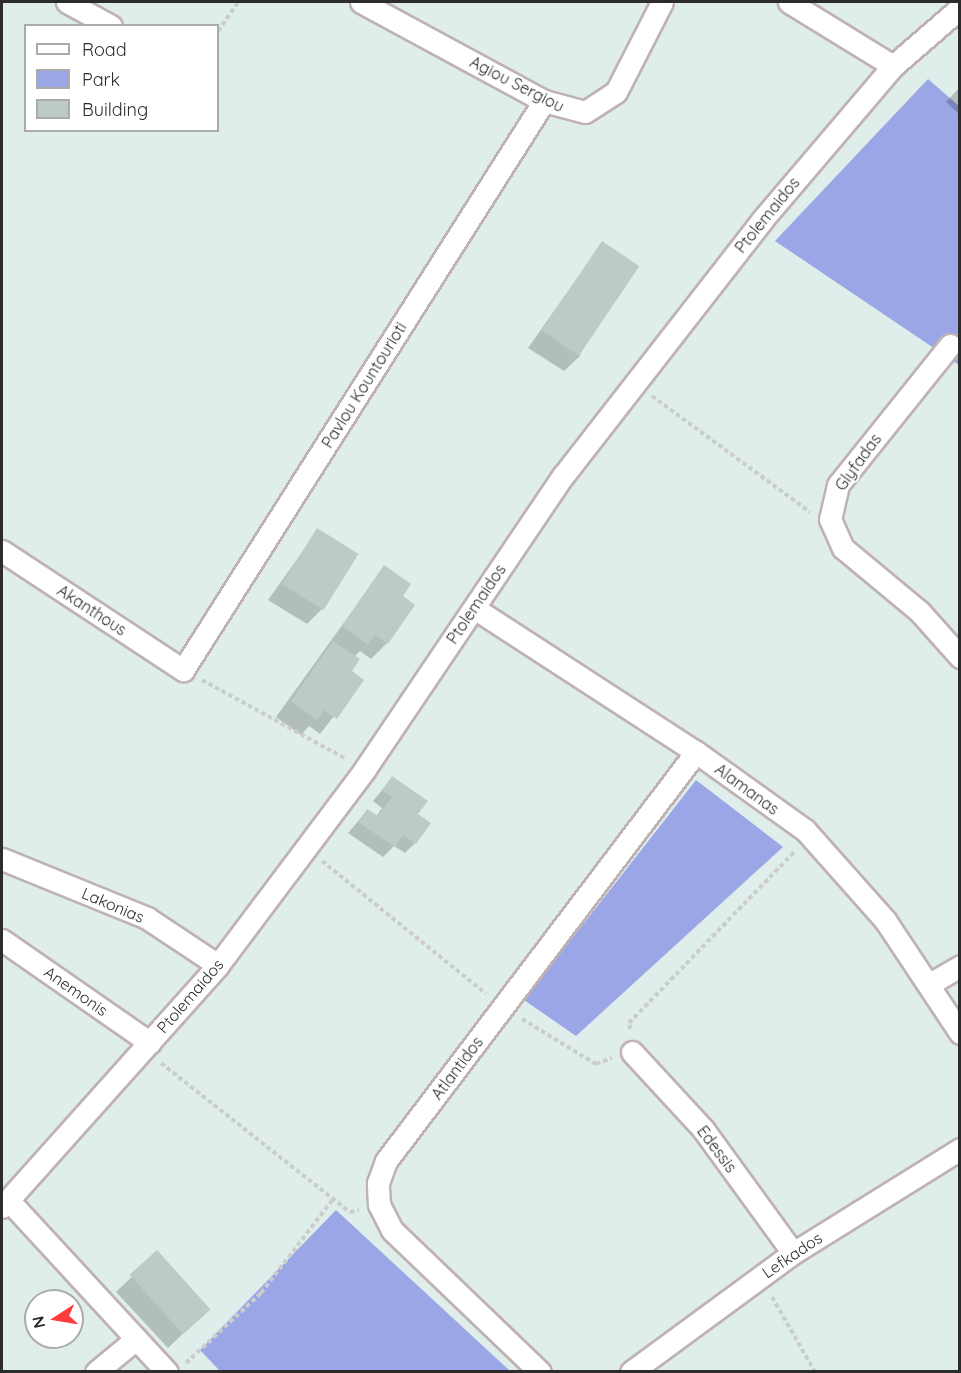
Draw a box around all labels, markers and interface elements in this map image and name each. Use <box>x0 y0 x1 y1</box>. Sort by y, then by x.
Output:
legend <box>24 24 219 132</box>
text: Road <box>82 38 127 61</box>
street label: Agiou Sergiou <box>467 52 567 116</box>
text: Park <box>82 68 120 91</box>
text: Building <box>82 98 148 121</box>
street label: Ptolemaidos <box>731 173 803 257</box>
street label: Pavlou Kountourioti <box>318 319 410 451</box>
street label: Glyfadas <box>831 430 885 494</box>
street label: Ptolemaidos <box>442 561 510 647</box>
street label: Akanthous <box>54 581 130 639</box>
street label: Alamanas <box>711 759 783 819</box>
street label: Lakonias <box>79 883 147 927</box>
street label: Ptolemaidos <box>153 955 227 1037</box>
street label: Anemonis <box>41 962 111 1020</box>
street label: Atlantidos <box>427 1033 487 1103</box>
street label: Edessis <box>693 1122 741 1176</box>
street label: Lefkados <box>758 1228 826 1282</box>
north arrow <box>24 1289 84 1349</box>
text: N <box>27 1315 49 1330</box>

